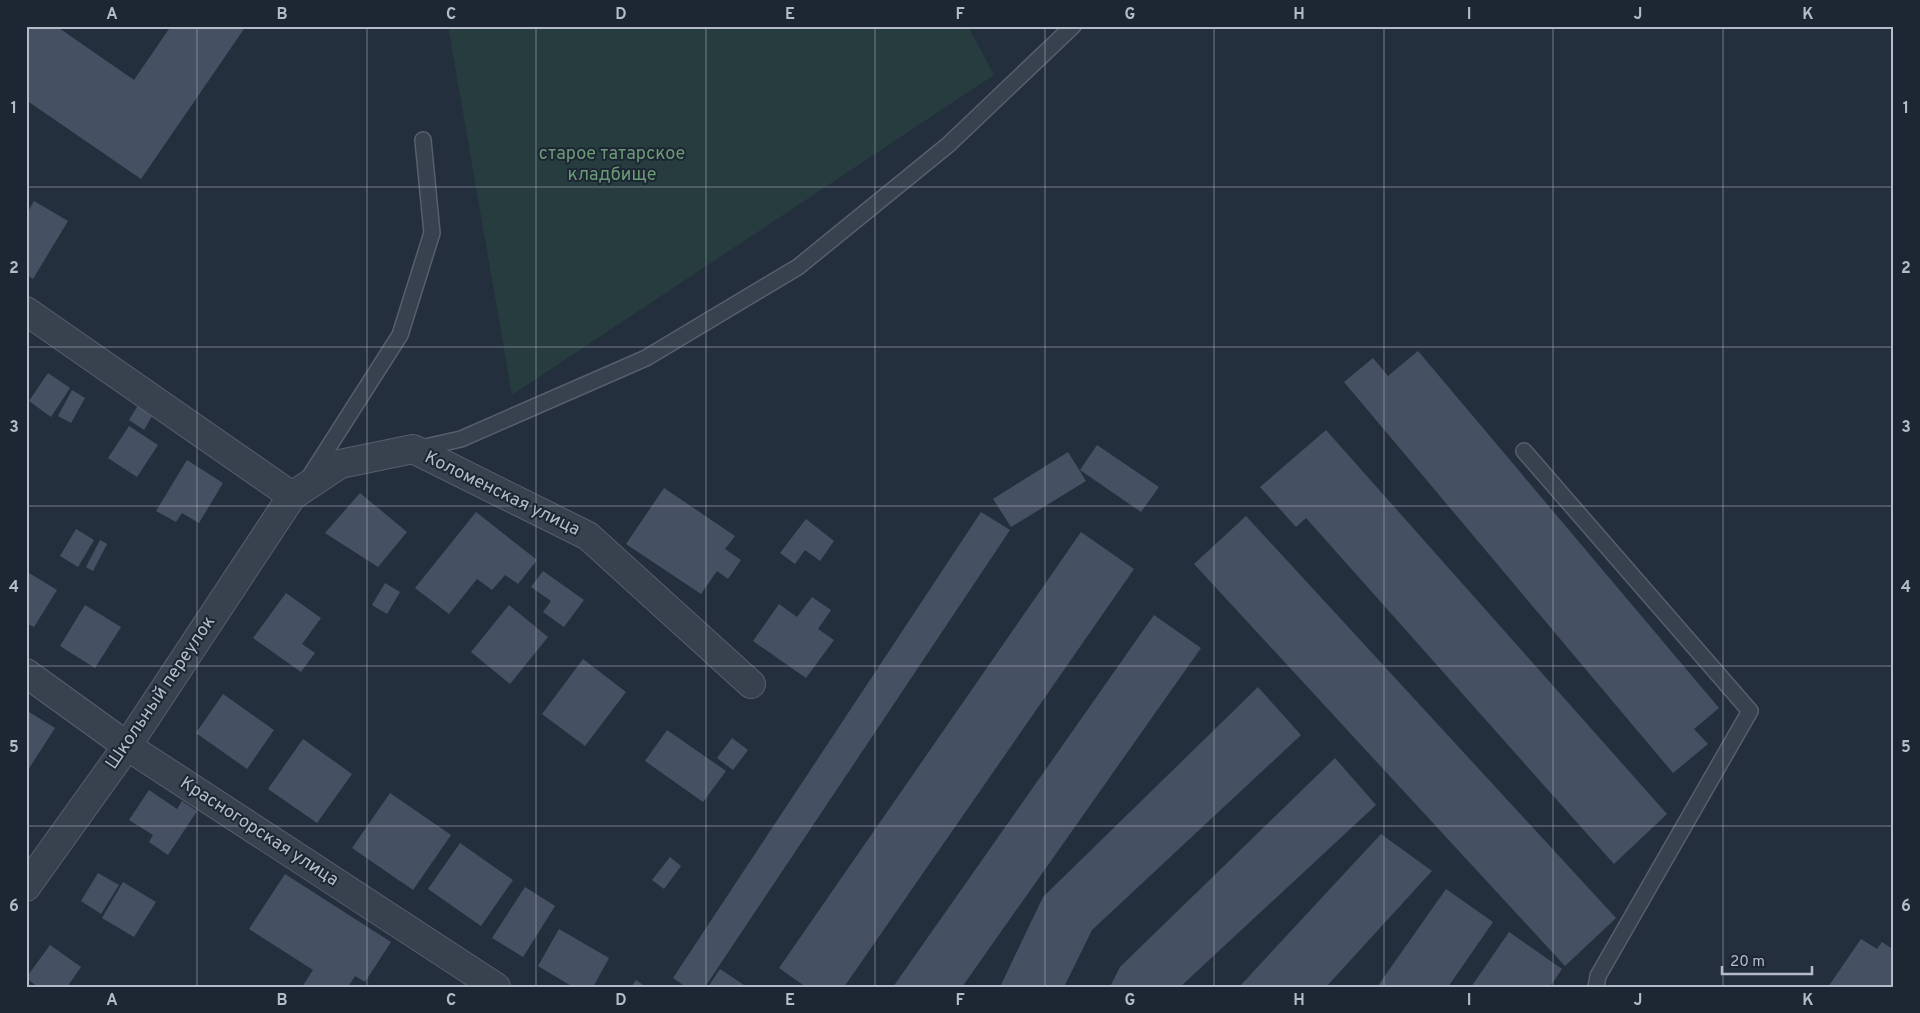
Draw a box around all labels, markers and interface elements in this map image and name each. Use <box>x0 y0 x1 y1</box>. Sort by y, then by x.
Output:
text: A <box>106 5 118 25</box>
text: B <box>276 5 288 25</box>
text: C <box>446 5 456 25</box>
text: D <box>615 5 627 25</box>
text: E <box>785 5 795 25</box>
text: F <box>955 5 965 25</box>
text: G <box>1125 5 1135 25</box>
text: H <box>1293 5 1305 25</box>
text: I <box>1467 5 1471 25</box>
text: J <box>1634 5 1642 25</box>
text: K <box>1802 5 1814 25</box>
text: 1 <box>11 99 17 119</box>
text: 1 <box>1903 99 1909 119</box>
park label: старое татарское кладбище <box>539 143 685 187</box>
text: 2 <box>9 259 19 279</box>
text: 2 <box>1901 259 1911 279</box>
text: 3 <box>9 418 19 438</box>
text: 3 <box>1901 418 1911 438</box>
street label: Коломенская улица <box>420 446 584 542</box>
text: 4 <box>9 578 19 598</box>
text: 4 <box>1901 578 1911 598</box>
street label: Школьный переулок <box>101 612 221 774</box>
text: 5 <box>9 738 19 758</box>
text: 5 <box>1901 738 1911 758</box>
street label: Красногорская улица <box>175 772 343 892</box>
text: 6 <box>9 897 19 917</box>
text: 6 <box>1901 897 1911 917</box>
scale bar <box>1722 943 1812 975</box>
text: 20 m <box>1730 953 1765 972</box>
text: A <box>106 991 118 1011</box>
text: B <box>276 991 288 1011</box>
text: C <box>446 991 456 1011</box>
text: D <box>615 991 627 1011</box>
text: E <box>785 991 795 1011</box>
text: F <box>955 991 965 1011</box>
text: G <box>1125 991 1135 1011</box>
text: H <box>1293 991 1305 1011</box>
text: I <box>1467 991 1471 1011</box>
text: J <box>1634 991 1642 1011</box>
text: K <box>1802 991 1814 1011</box>

